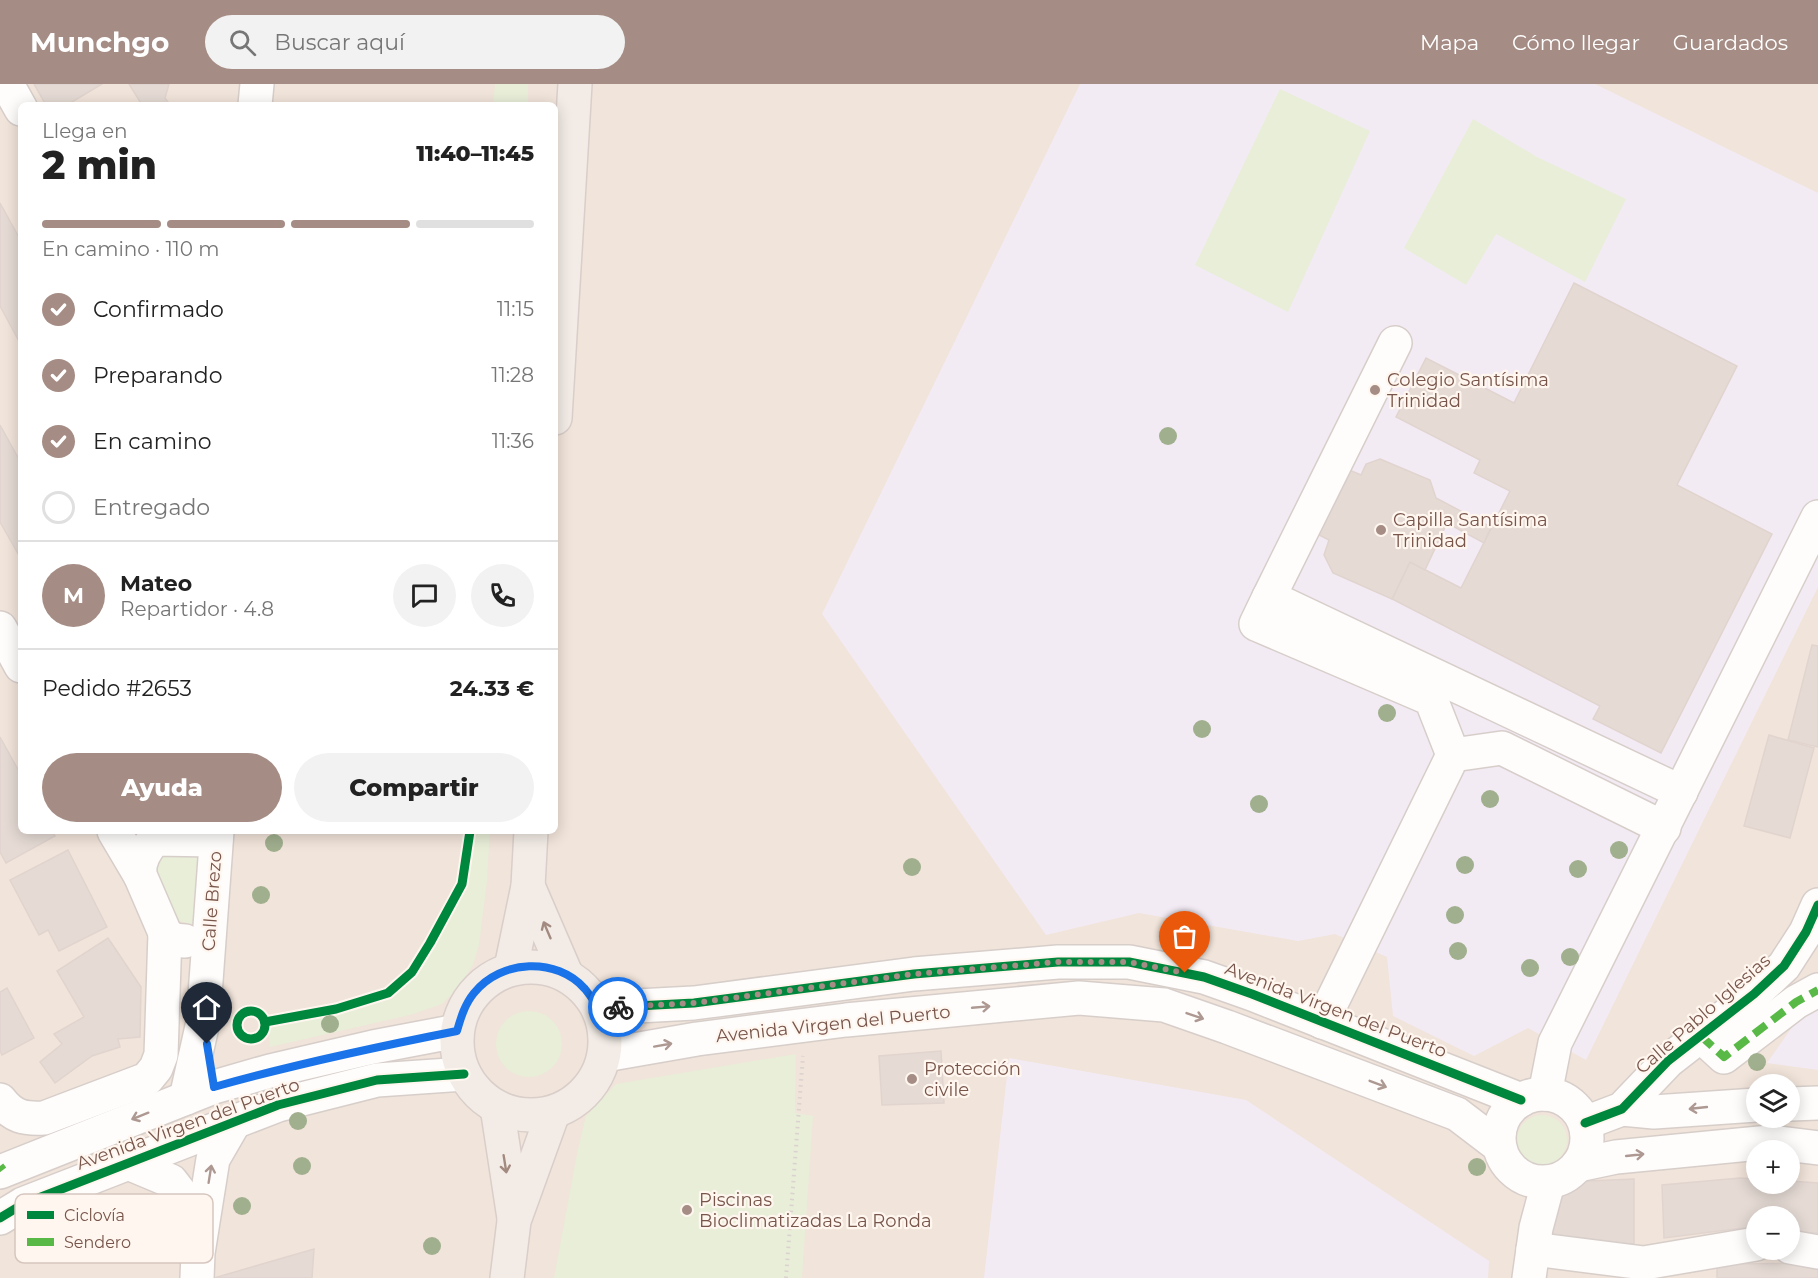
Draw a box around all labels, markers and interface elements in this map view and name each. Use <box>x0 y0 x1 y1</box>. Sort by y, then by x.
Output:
search box <box>205 15 625 69</box>
text: Munchgo <box>30 25 169 59</box>
icon: search <box>226 26 259 59</box>
text: Buscar aquí <box>274 29 405 56</box>
text: Mapa <box>1420 30 1479 55</box>
text: Cómo llegar <box>1512 30 1640 55</box>
text: Guardados <box>1673 30 1788 55</box>
text: Llega en <box>42 119 128 143</box>
text: 11:40–11:45 <box>416 140 534 167</box>
text: 2 min <box>42 141 157 189</box>
text: En camino · 110 m <box>42 237 220 261</box>
icon: check <box>42 293 75 326</box>
text: Confirmado <box>93 296 224 323</box>
text: 11:15 <box>497 297 534 321</box>
icon: check <box>42 359 75 392</box>
text: Preparando <box>93 362 222 389</box>
text: 11:28 <box>491 363 534 387</box>
place label: Colegio Santísima Trinidad <box>1387 369 1549 412</box>
marker: Colegio Santísima Trinidad <box>1368 383 1382 397</box>
icon: check <box>42 425 75 458</box>
text: En camino <box>93 428 212 455</box>
text: 11:36 <box>492 429 534 453</box>
text: Entregado <box>93 494 210 521</box>
place label: Capilla Santísima Trinidad <box>1393 509 1548 552</box>
marker: Capilla Santísima Trinidad <box>1374 523 1388 537</box>
button: chat <box>393 564 456 627</box>
button: phone <box>471 564 534 627</box>
text: Mateo <box>120 570 192 597</box>
text: M <box>63 582 84 609</box>
text: Repartidor · 4.8 <box>120 597 274 621</box>
text: Pedido #2653 <box>42 675 192 702</box>
text: 24.33 € <box>450 675 534 702</box>
button: Ayuda <box>42 753 282 822</box>
button: Compartir <box>294 753 534 822</box>
street label: Calle Brezo <box>198 850 226 952</box>
pin <box>1159 911 1210 973</box>
icon: bag <box>1168 920 1201 953</box>
one-way arrow <box>540 921 552 939</box>
street label: Calle Pablo Iglesias <box>1631 949 1775 1079</box>
street label: Avenida Virgen del Puerto <box>1222 957 1450 1063</box>
courier <box>588 977 648 1037</box>
pin <box>181 982 232 1044</box>
icon: home <box>190 991 223 1024</box>
icon: bike <box>602 991 635 1024</box>
street label: Avenida Virgen del Puerto <box>715 1001 951 1047</box>
one-way arrow <box>971 1001 991 1012</box>
one-way arrow <box>1185 1011 1204 1022</box>
one-way arrow <box>652 1039 672 1050</box>
place label: Protección civile <box>924 1058 1021 1101</box>
marker: Protección civile <box>905 1072 919 1086</box>
street label: Avenida Virgen del Puerto <box>73 1073 303 1175</box>
map controls <box>1746 1074 1800 1260</box>
button: layers <box>1746 1074 1800 1128</box>
one-way arrow <box>1368 1079 1386 1090</box>
one-way arrow <box>1689 1103 1709 1114</box>
one-way arrow <box>132 1111 150 1122</box>
button: + <box>1746 1140 1800 1194</box>
one-way arrow <box>1625 1149 1645 1160</box>
one-way arrow <box>500 1154 511 1174</box>
one-way arrow <box>205 1165 216 1184</box>
place label: Piscinas Bioclimatizadas La Ronda <box>699 1189 932 1232</box>
legend <box>15 1194 213 1263</box>
marker: Piscinas Bioclimatizadas La Ronda <box>680 1203 694 1217</box>
text: Ciclovía <box>64 1206 125 1225</box>
button: − <box>1746 1206 1800 1260</box>
text: Sendero <box>64 1233 131 1252</box>

